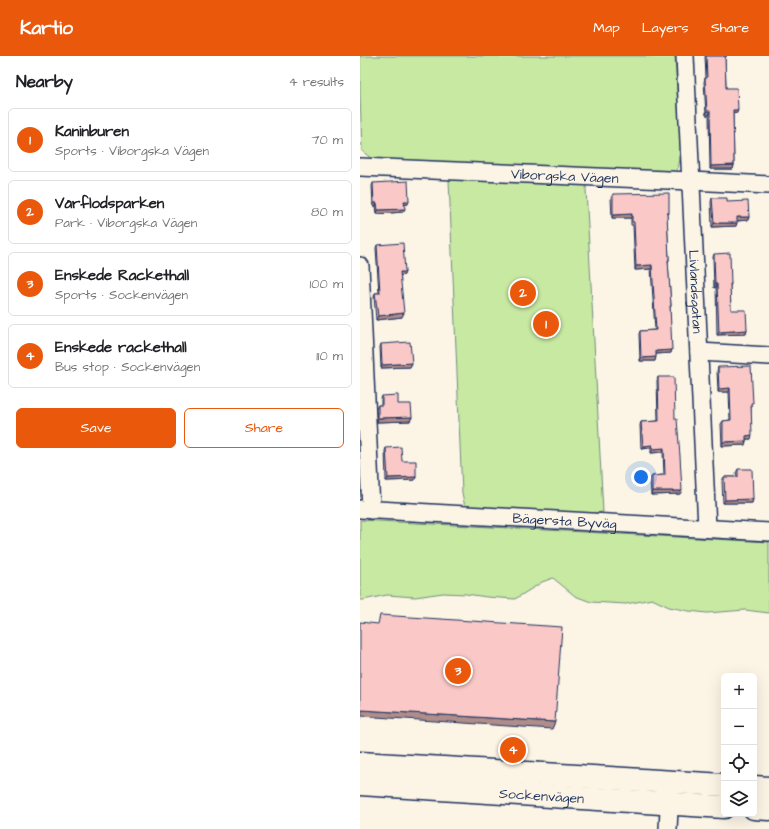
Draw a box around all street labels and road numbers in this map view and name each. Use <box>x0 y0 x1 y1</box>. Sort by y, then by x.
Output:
street label: Viborgska Vägen <box>511 164 619 189</box>
street label: Livlandsgatan <box>683 249 707 334</box>
street label: Bägersta Byväg <box>512 509 617 534</box>
street label: Sockenvägen <box>498 784 585 809</box>

